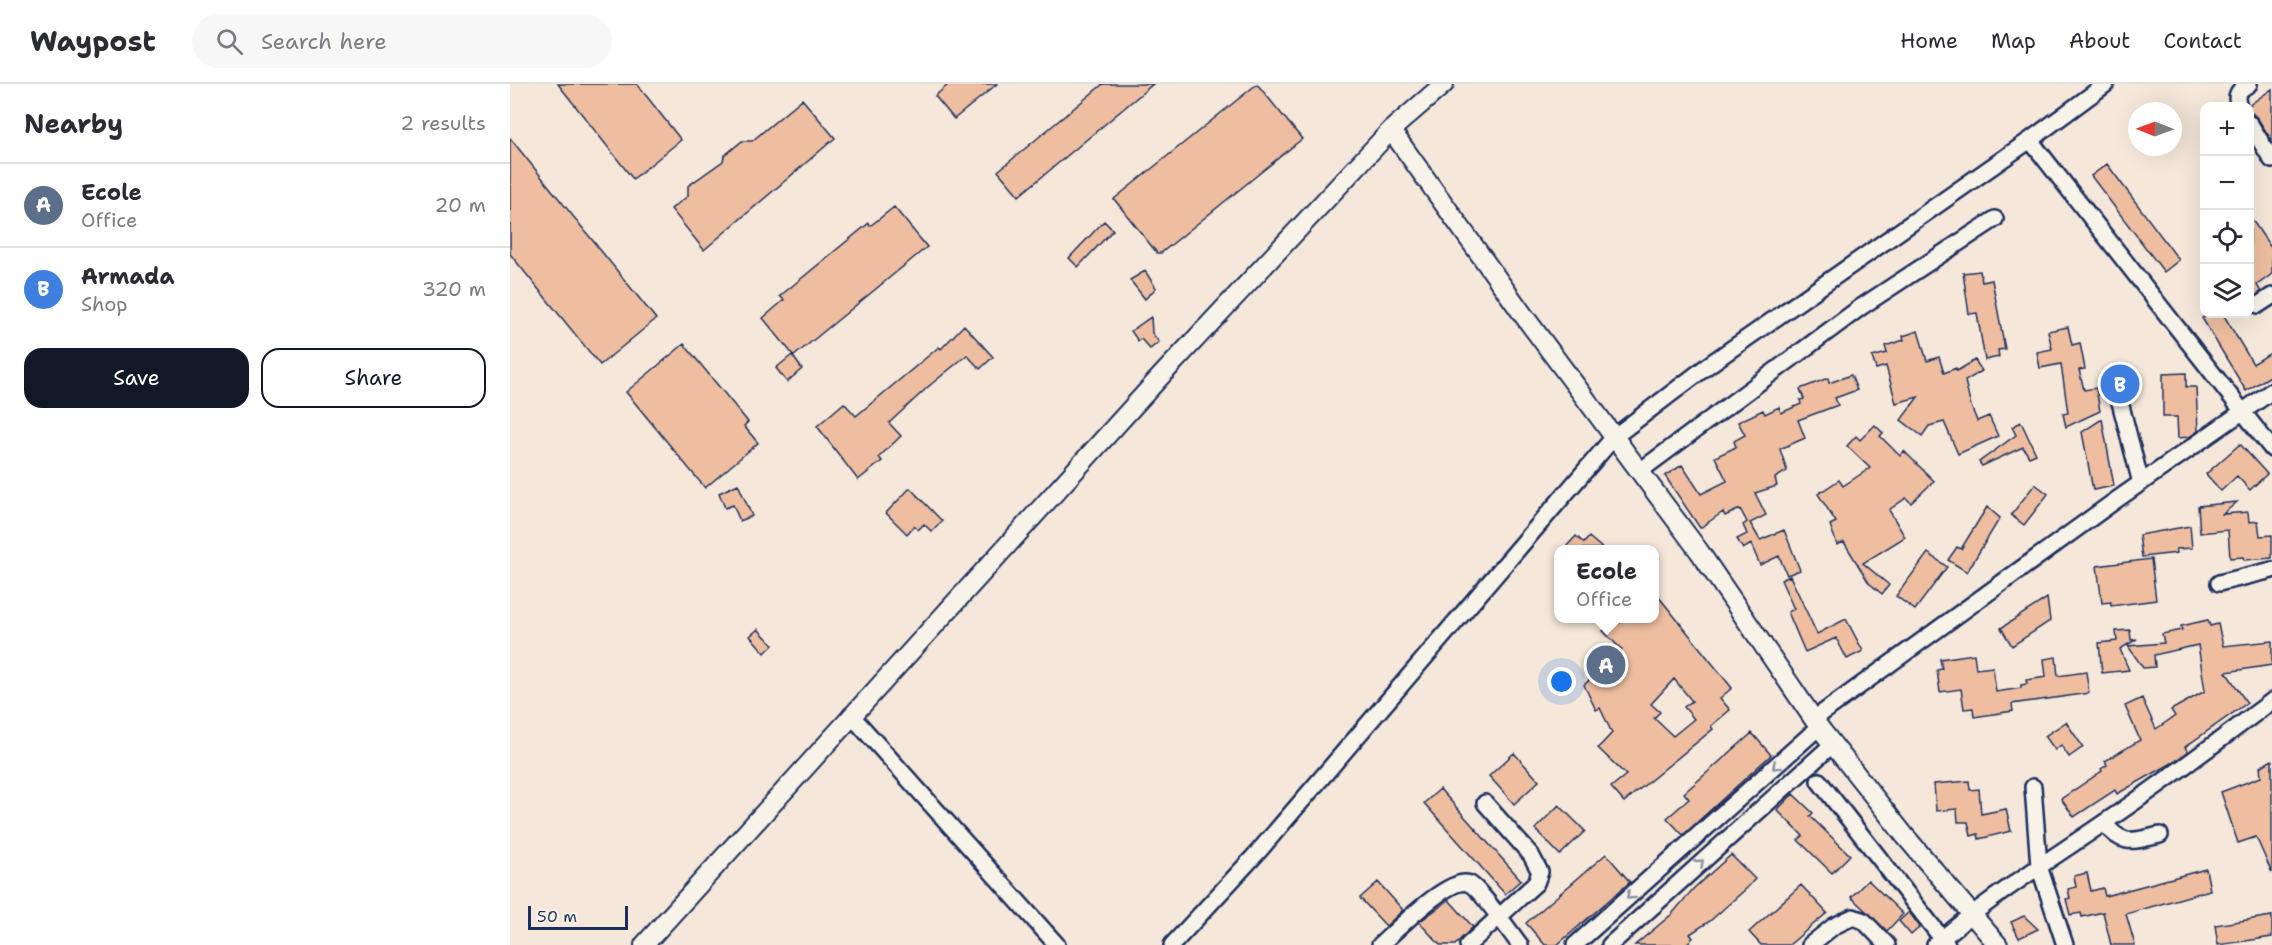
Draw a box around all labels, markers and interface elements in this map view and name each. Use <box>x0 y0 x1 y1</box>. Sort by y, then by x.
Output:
search box <box>192 14 612 68</box>
text: Waypost <box>30 22 156 60</box>
icon: search <box>213 25 246 58</box>
text: Search here <box>261 27 387 56</box>
text: Home <box>1900 27 1958 55</box>
text: Map <box>1991 27 2036 55</box>
text: About <box>2069 27 2130 55</box>
text: Contact <box>2163 27 2242 55</box>
north arrow <box>2128 102 2182 156</box>
map controls <box>2200 102 2254 318</box>
button: + <box>2200 102 2254 156</box>
text: Nearby <box>24 106 123 141</box>
text: 2 results <box>400 110 486 136</box>
button: − <box>2200 156 2254 210</box>
text: Ecole <box>81 178 142 207</box>
text: A <box>36 192 51 218</box>
text: 20 m <box>435 192 486 218</box>
text: Office <box>81 207 137 233</box>
button: locate <box>2200 210 2254 264</box>
text: Armada <box>81 262 175 291</box>
button: layers <box>2200 264 2254 318</box>
text: B <box>37 276 50 302</box>
text: 320 m <box>422 276 486 302</box>
text: Shop <box>81 291 128 317</box>
button: Save <box>24 348 249 408</box>
button: Share <box>261 348 486 408</box>
pin: B <box>2100 362 2140 406</box>
popup <box>1554 545 1659 623</box>
text: Ecole <box>1576 557 1637 586</box>
text: Office <box>1576 586 1632 612</box>
pin: A <box>1586 642 1626 688</box>
your location <box>1547 667 1576 696</box>
one-way arrow <box>1772 759 1782 770</box>
one-way arrow <box>1693 859 1704 870</box>
one-way arrow <box>1626 889 1637 900</box>
scale bar <box>528 903 628 930</box>
text: 50 m <box>537 906 577 927</box>

